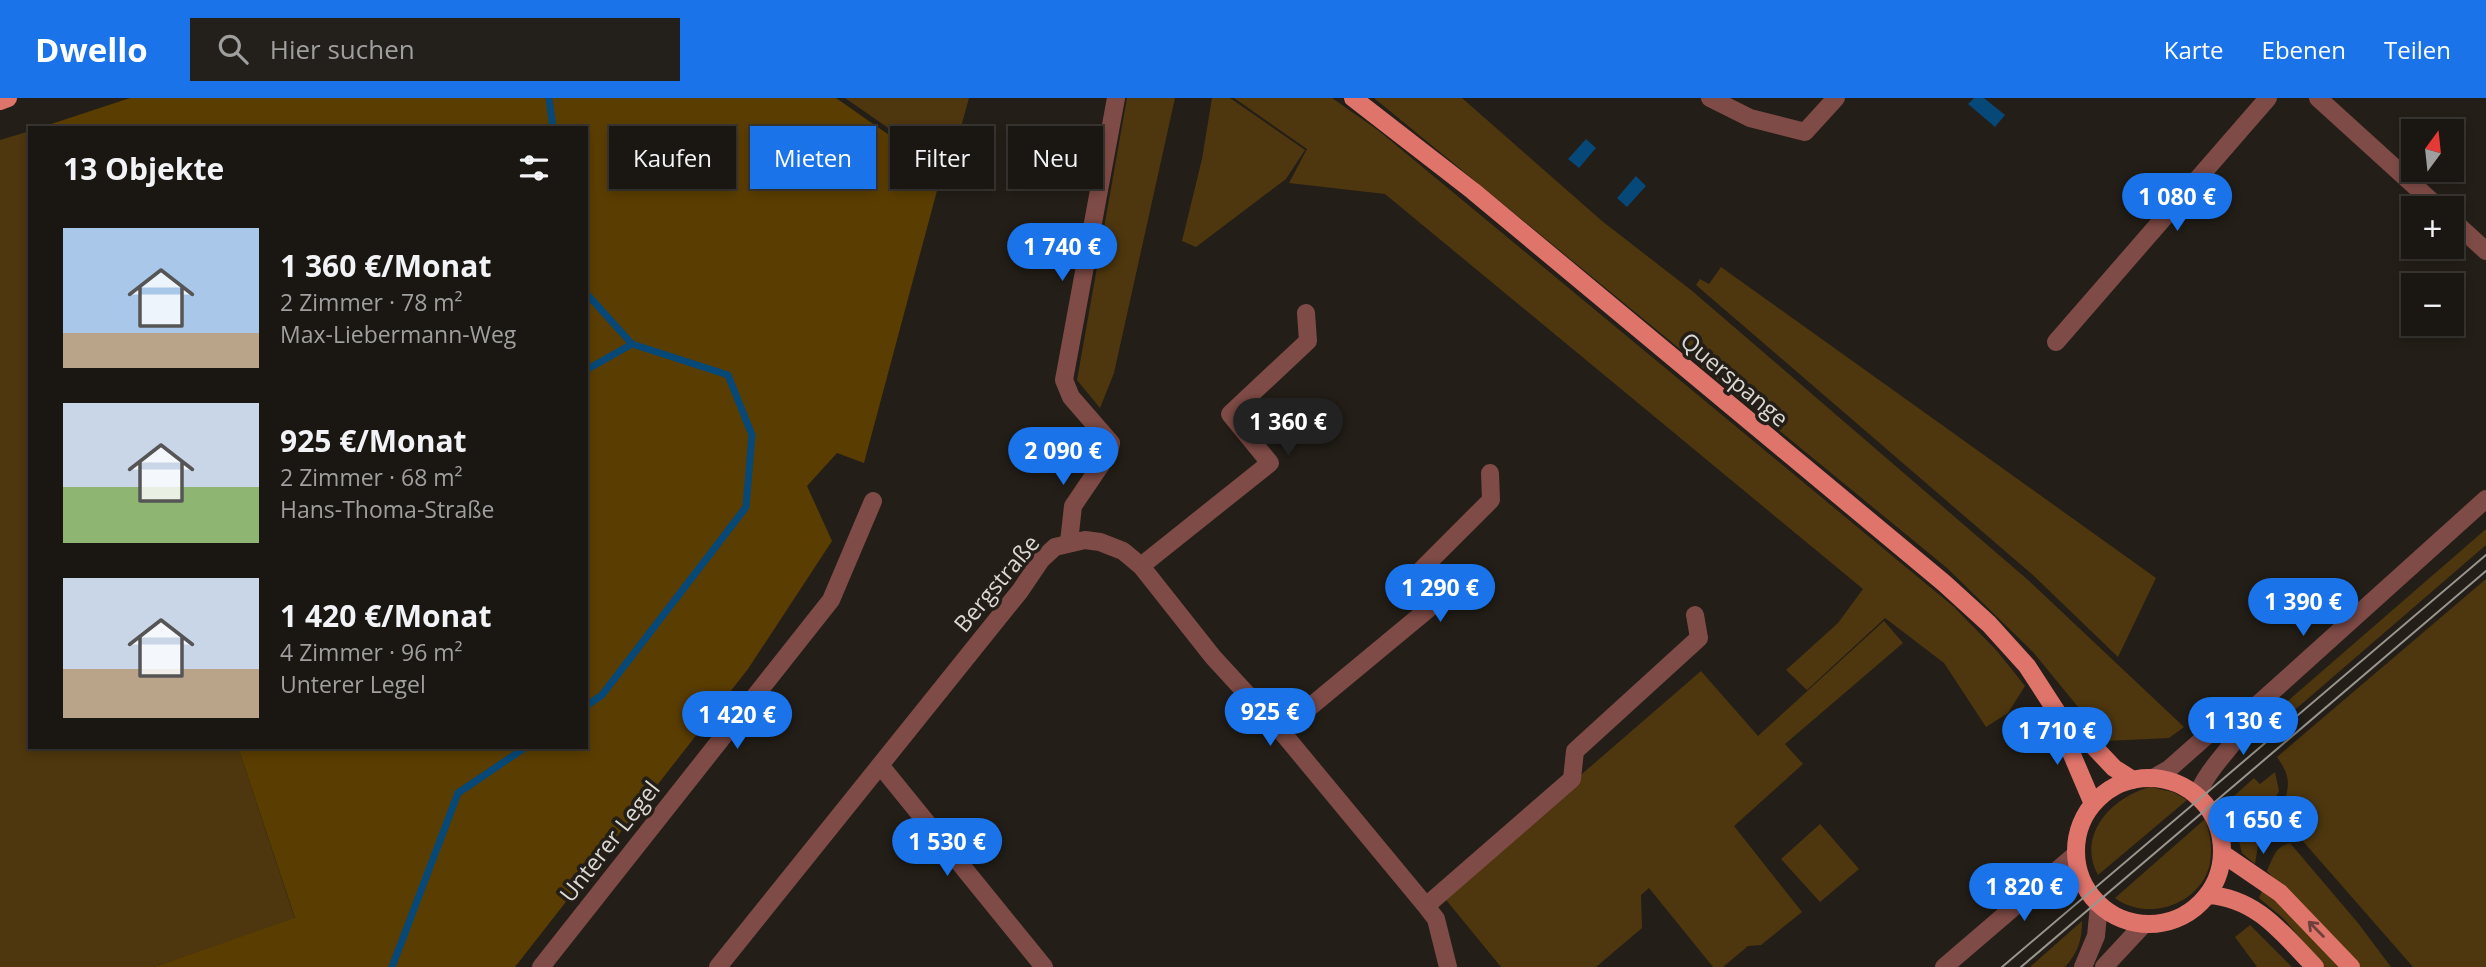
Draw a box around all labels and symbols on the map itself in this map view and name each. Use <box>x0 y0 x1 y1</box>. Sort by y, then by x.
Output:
north arrow <box>2401 119 2464 182</box>
pin: 1 080 € <box>2112 174 2242 233</box>
pin: 1 740 € <box>997 223 1127 283</box>
street label: Querspange <box>1674 324 1796 434</box>
pin: 1 360 € <box>1223 398 1353 458</box>
pin: 2 090 € <box>998 428 1128 487</box>
street label: Bergstraße <box>946 527 1046 639</box>
pin: 1 290 € <box>1375 564 1505 624</box>
pin: 1 390 € <box>2238 578 2368 638</box>
pin: 925 € <box>1221 688 1319 748</box>
pin: 1 420 € <box>672 692 802 751</box>
pin: 1 130 € <box>2178 698 2308 757</box>
pin: 1 710 € <box>1992 708 2122 767</box>
street label: Unterer Legel <box>552 774 666 908</box>
pin: 1 650 € <box>2198 796 2328 856</box>
pin: 1 530 € <box>882 818 1012 878</box>
pin: 1 820 € <box>1959 864 2089 923</box>
one-way arrow <box>2307 921 2324 938</box>

